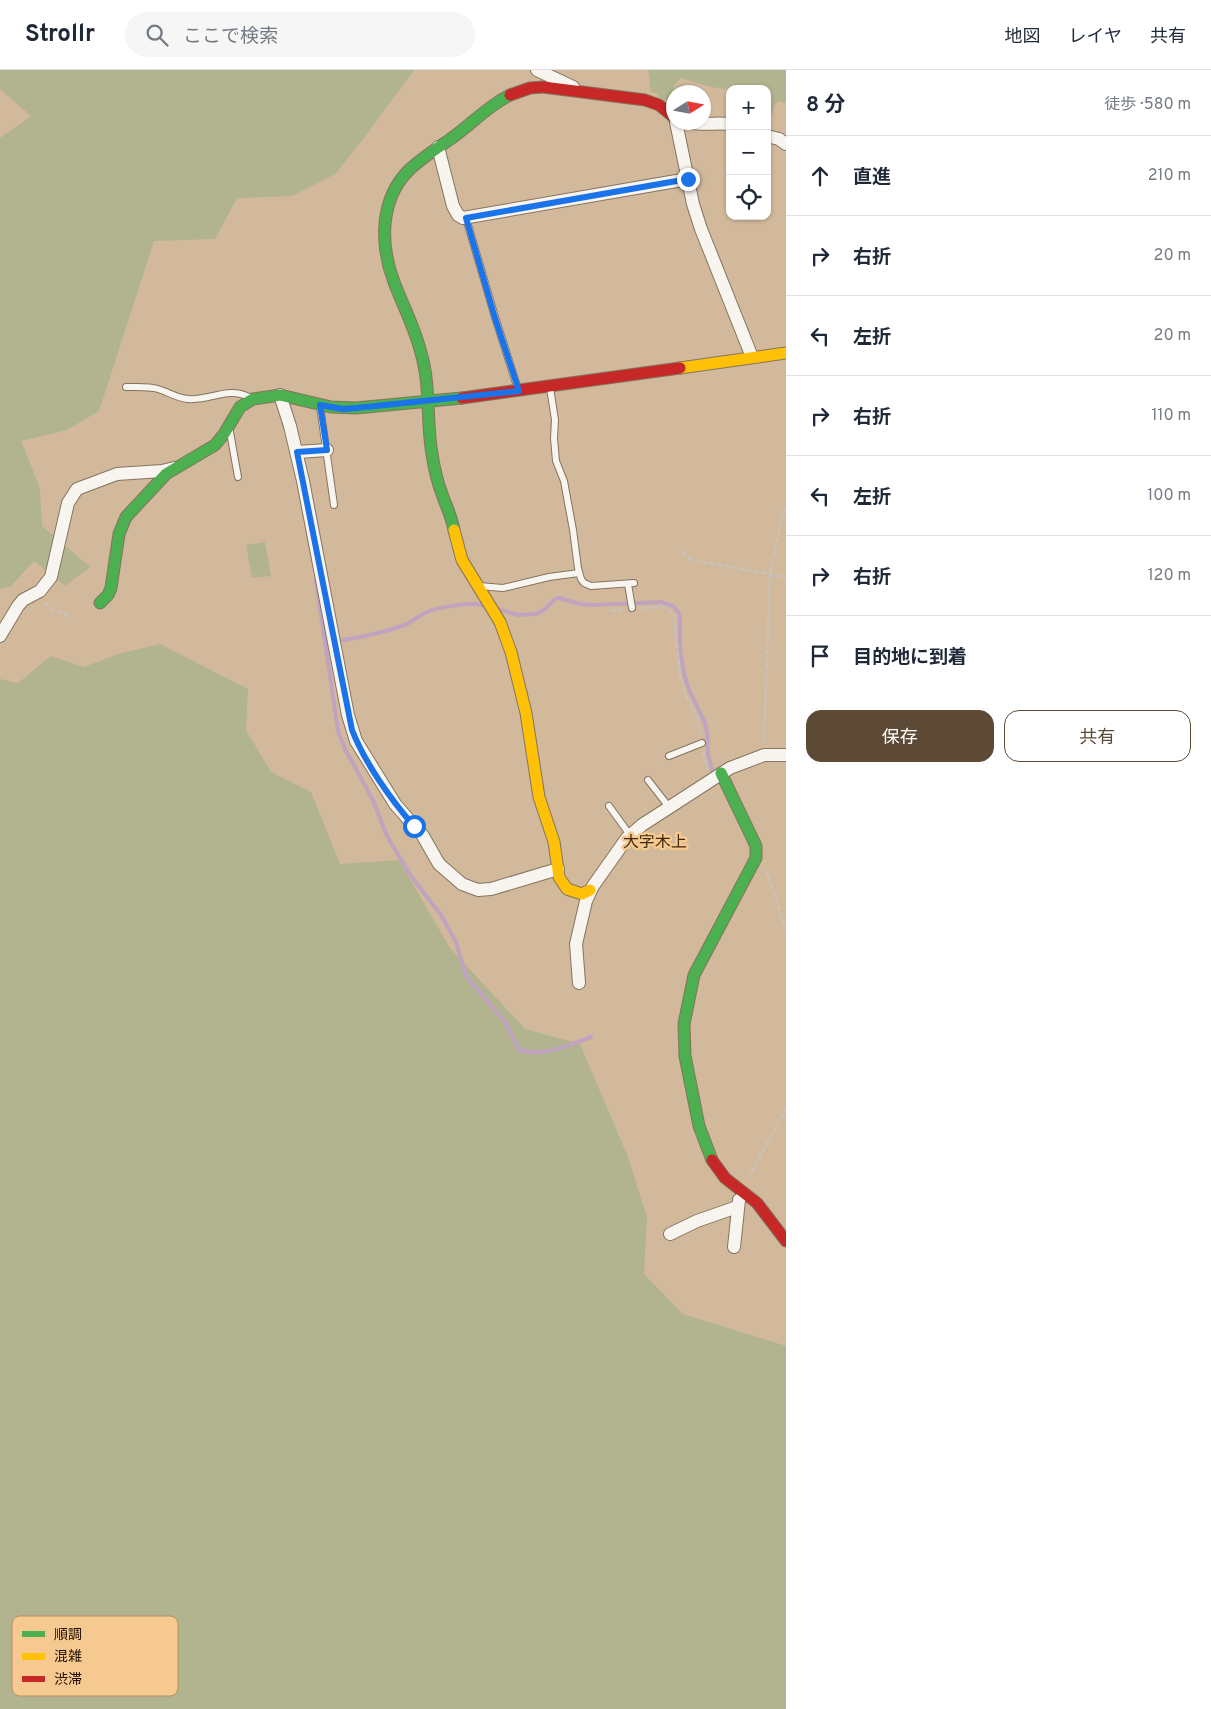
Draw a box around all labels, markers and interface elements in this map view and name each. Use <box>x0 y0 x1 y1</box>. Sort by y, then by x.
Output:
search box <box>125 12 475 57</box>
text: Strollr <box>25 20 95 50</box>
icon: search <box>143 21 171 49</box>
text: ここで検索 <box>183 25 278 49</box>
text: 地図 <box>1005 26 1041 49</box>
text: レイヤ <box>1069 26 1122 49</box>
text: 共有 <box>1150 26 1186 49</box>
north arrow <box>666 85 711 130</box>
map controls <box>726 85 771 220</box>
button: + <box>726 85 771 130</box>
text: 8 分 <box>806 92 845 119</box>
text: 徒歩 · 580 m <box>1104 95 1191 115</box>
button: − <box>726 130 771 175</box>
icon: ahead <box>806 162 834 190</box>
text: 直進 <box>853 166 891 190</box>
text: 210 m <box>1148 166 1191 186</box>
route end <box>677 168 700 191</box>
button: locate <box>726 175 771 220</box>
icon: right <box>806 242 834 270</box>
text: 右折 <box>853 246 891 270</box>
text: 20 m <box>1154 246 1191 266</box>
icon: left <box>806 322 834 350</box>
text: 左折 <box>853 326 891 350</box>
text: 20 m <box>1154 326 1191 346</box>
icon: right <box>806 402 834 430</box>
text: 右折 <box>853 406 891 430</box>
text: 110 m <box>1151 406 1191 426</box>
icon: left <box>806 482 834 510</box>
text: 左折 <box>853 486 891 510</box>
text: 100 m <box>1147 486 1191 506</box>
icon: right <box>806 562 834 590</box>
text: 右折 <box>853 566 891 590</box>
text: 120 m <box>1148 566 1191 586</box>
icon: arrive <box>806 642 834 670</box>
text: 目的地に到着 <box>853 646 967 670</box>
button: 保存 <box>806 710 994 762</box>
button: 共有 <box>1004 710 1191 762</box>
route start <box>403 815 426 838</box>
district label: 大字木上 <box>623 833 687 853</box>
legend <box>12 1616 178 1696</box>
text: 順調 <box>54 1627 82 1644</box>
text: 混雑 <box>54 1648 82 1666</box>
text: 渋滞 <box>54 1672 82 1689</box>

